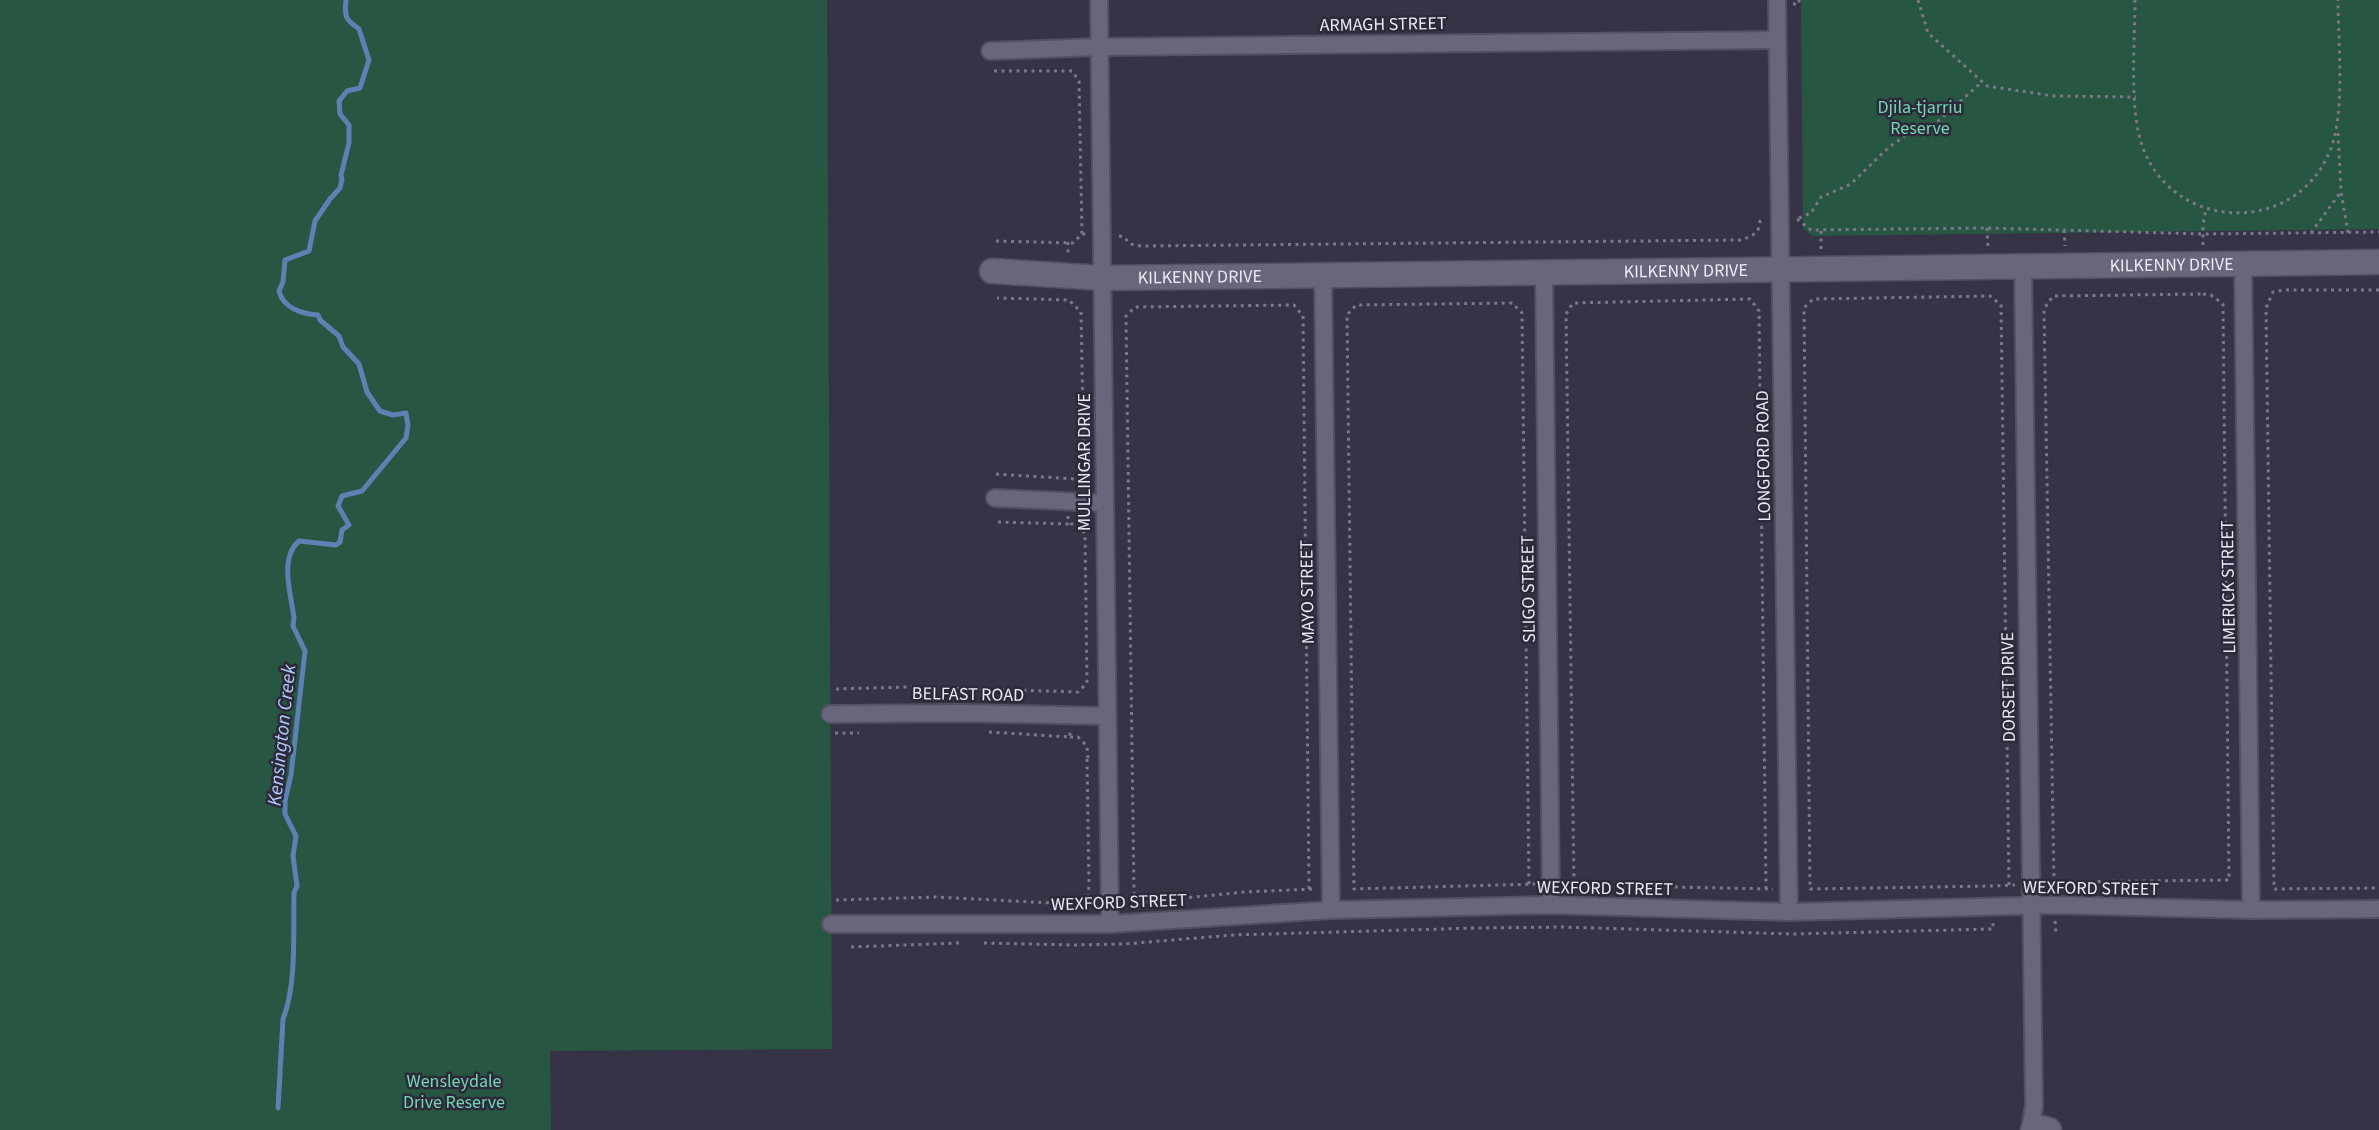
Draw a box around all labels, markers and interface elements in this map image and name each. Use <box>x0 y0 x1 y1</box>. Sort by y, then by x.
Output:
street label: ARMAGH STREET <box>1319 11 1447 38</box>
park label: Djila-tjarriu Reserve <box>1877 95 1963 141</box>
street label: KILKENNY DRIVE <box>2109 252 2234 278</box>
street label: KILKENNY DRIVE <box>1623 258 1748 284</box>
street label: KILKENNY DRIVE <box>1138 264 1262 291</box>
street label: LONGFORD ROAD <box>1750 390 1777 522</box>
street label: MULLINGAR DRIVE <box>1072 393 1097 531</box>
street label: LIMERICK STREET <box>2215 520 2242 654</box>
street label: SLIGO STREET <box>1515 535 1542 643</box>
street label: MAYO STREET <box>1294 539 1321 644</box>
street label: DORSET DRIVE <box>1995 632 2022 742</box>
water label: Kensington Creek <box>261 662 303 807</box>
street label: BELFAST ROAD <box>912 681 1024 708</box>
street label: WEXFORD STREET <box>1537 875 1674 902</box>
street label: WEXFORD STREET <box>2023 875 2160 902</box>
street label: WEXFORD STREET <box>1051 888 1188 917</box>
park label: Wensleydale Drive Reserve <box>403 1069 505 1115</box>

